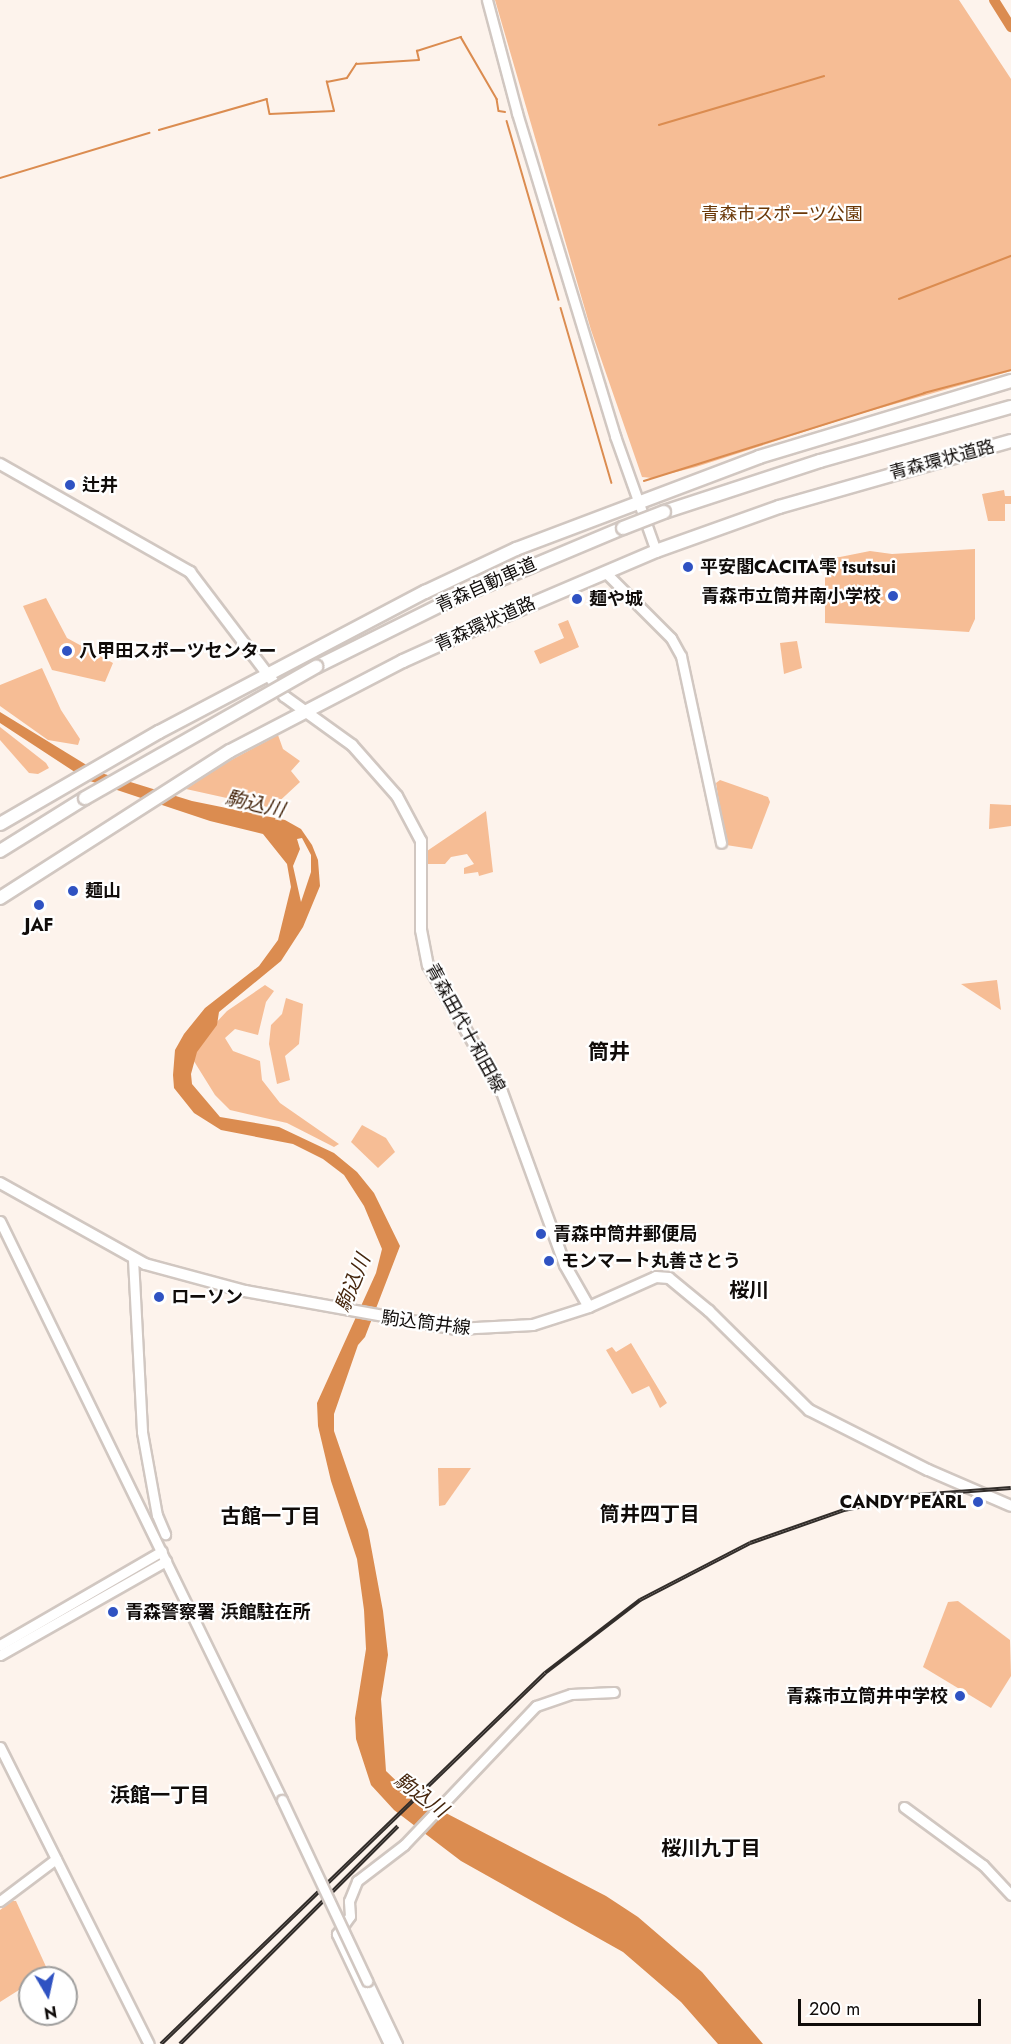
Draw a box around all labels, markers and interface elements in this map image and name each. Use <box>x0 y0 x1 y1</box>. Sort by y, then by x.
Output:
park label: 青森市スポーツ公園 <box>701 203 863 225</box>
street label: 青森環状道路 <box>887 436 997 484</box>
place label: 辻井 <box>82 474 118 496</box>
marker: 辻井 <box>63 478 77 492</box>
street label: 青森自動車道 <box>432 553 540 617</box>
place label: 平安閣CACITA雫 tsutsui <box>700 556 896 578</box>
marker: 平安閣CACITA雫 tsutsui <box>681 560 695 574</box>
place label: 青森市立筒井南小学校 <box>701 585 881 607</box>
place label: 麺や城 <box>589 588 643 610</box>
marker: 青森市立筒井南小学校 <box>886 589 900 603</box>
street label: 青森環状道路 <box>431 592 539 656</box>
marker: 麺や城 <box>570 592 584 606</box>
place label: 八甲田スポーツセンター <box>79 640 277 662</box>
marker: 八甲田スポーツセンター <box>60 644 74 658</box>
water label: 駒込川 <box>223 786 287 822</box>
place label: 麺山 <box>85 880 121 902</box>
marker: 麺山 <box>66 884 80 898</box>
marker: JAF <box>32 898 46 912</box>
place label: JAF <box>24 914 54 936</box>
street label: 青森田代十和田線 <box>421 960 509 1096</box>
district label: 筒井 <box>588 1039 630 1065</box>
place label: 青森中筒井郵便局 <box>553 1223 697 1245</box>
marker: 青森中筒井郵便局 <box>534 1227 548 1241</box>
place label: モンマート丸善さとう <box>561 1250 741 1272</box>
water label: 駒込川 <box>331 1251 375 1315</box>
marker: モンマート丸善さとう <box>542 1254 556 1268</box>
district label: 桜川 <box>729 1278 769 1302</box>
place label: ローソン <box>171 1286 243 1308</box>
marker: ローソン <box>152 1290 166 1304</box>
street label: 駒込筒井線 <box>380 1307 472 1339</box>
place label: CANDY PEARL <box>840 1491 966 1513</box>
marker: CANDY PEARL <box>971 1495 985 1509</box>
district label: 筒井四丁目 <box>600 1502 700 1526</box>
district label: 古館一丁目 <box>221 1504 321 1528</box>
place label: 青森警察署 浜館駐在所 <box>125 1601 310 1623</box>
marker: 青森警察署 浜館駐在所 <box>106 1605 120 1619</box>
place label: 青森市立筒井中学校 <box>786 1685 948 1707</box>
marker: 青森市立筒井中学校 <box>953 1689 967 1703</box>
water label: 駒込川 <box>390 1768 452 1822</box>
district label: 浜館一丁目 <box>110 1783 210 1807</box>
district label: 桜川九丁目 <box>661 1836 761 1860</box>
north arrow <box>18 1966 78 2026</box>
scale bar <box>801 1987 984 2025</box>
text: 200 m <box>809 1996 860 2022</box>
text: N <box>43 2000 59 2025</box>

